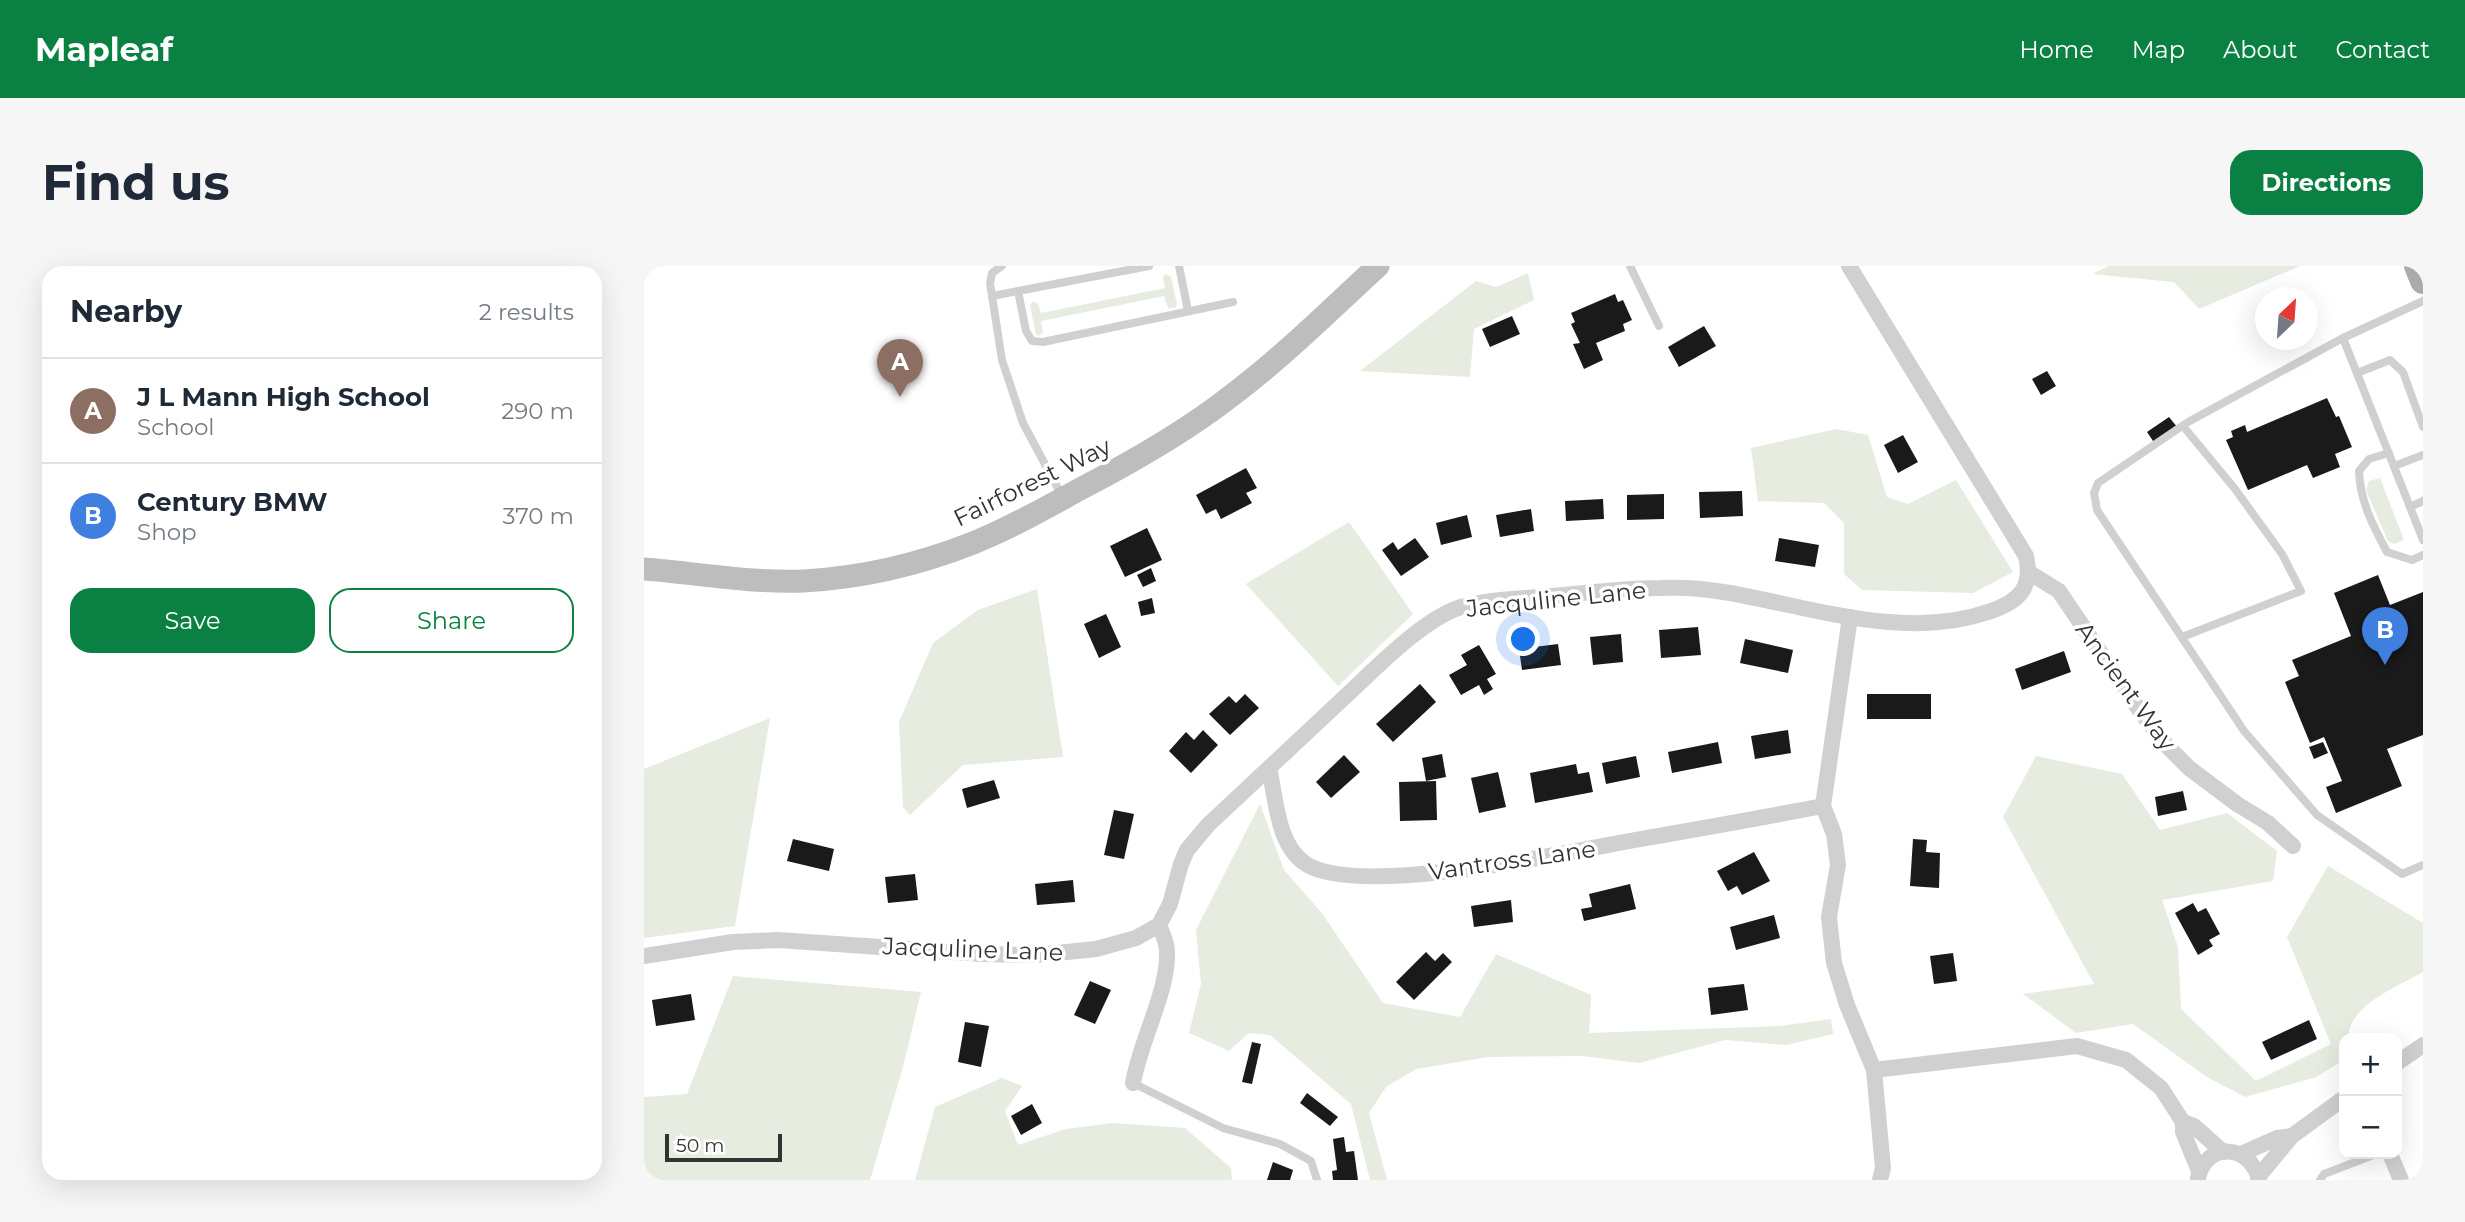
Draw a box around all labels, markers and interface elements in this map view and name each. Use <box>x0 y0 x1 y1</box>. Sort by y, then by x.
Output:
text: Mapleaf <box>35 29 173 69</box>
text: Home <box>2019 35 2094 64</box>
text: Map <box>2132 35 2185 64</box>
text: About <box>2223 35 2297 64</box>
text: Contact <box>2335 35 2430 64</box>
button: Directions <box>2230 150 2423 215</box>
text: Find us <box>42 153 230 212</box>
north arrow <box>2255 287 2318 350</box>
text: Nearby <box>70 293 182 330</box>
text: 2 results <box>479 298 574 326</box>
pin: A <box>877 339 923 397</box>
text: J L Mann High School <box>137 381 430 413</box>
text: A <box>84 397 102 425</box>
text: 290 m <box>501 397 574 425</box>
text: School <box>137 413 215 441</box>
street label: Fairforest Way <box>949 431 1115 533</box>
text: Century BMW <box>137 486 328 518</box>
text: B <box>84 502 102 530</box>
text: 370 m <box>503 502 574 530</box>
text: Shop <box>137 518 197 546</box>
street label: Jacquline Lane <box>1464 575 1647 623</box>
button: Save <box>70 588 315 653</box>
button: Share <box>329 588 574 653</box>
pin: B <box>2362 607 2408 665</box>
street label: Ancient Way <box>2070 616 2182 756</box>
your location <box>1506 622 1540 656</box>
street label: Vantross Lane <box>1426 834 1598 886</box>
street label: Jacquline Lane <box>881 931 1064 967</box>
map controls <box>2339 1033 2402 1159</box>
button: + <box>2339 1033 2402 1096</box>
button: − <box>2339 1096 2402 1159</box>
scale bar <box>665 1131 782 1163</box>
text: 50 m <box>676 1134 724 1157</box>

